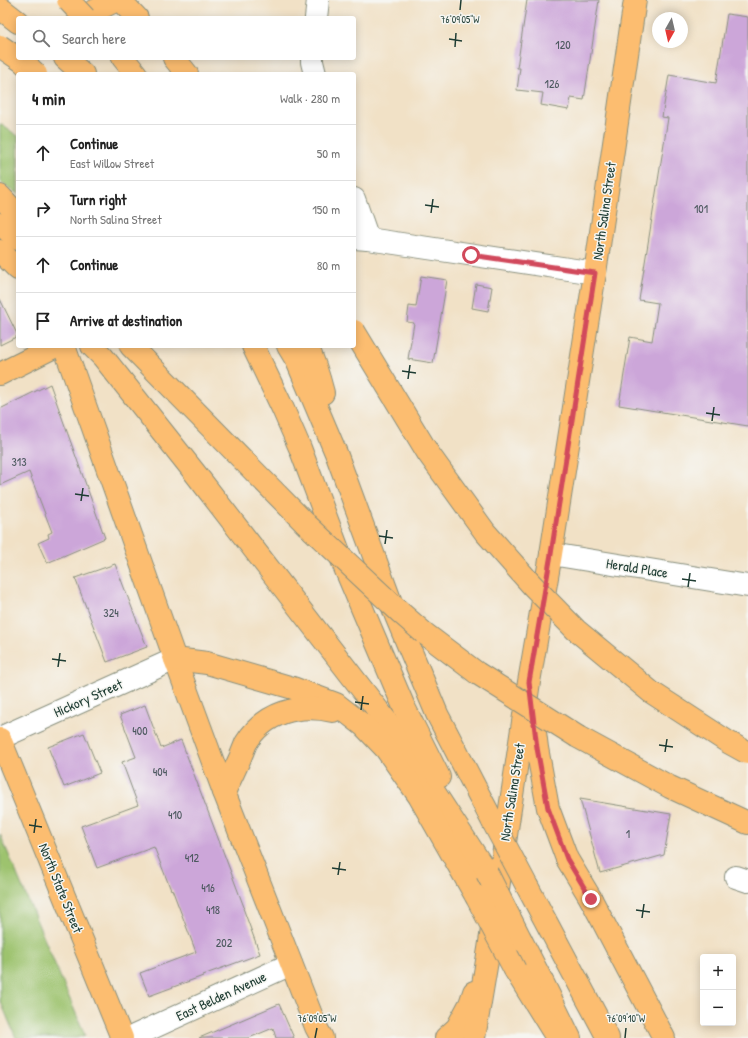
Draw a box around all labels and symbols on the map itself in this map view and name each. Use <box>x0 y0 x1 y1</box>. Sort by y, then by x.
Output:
north arrow <box>652 12 688 48</box>
text: 76°09'05"W <box>441 13 480 26</box>
house number: 120 <box>555 36 571 53</box>
house number: 126 <box>545 75 560 92</box>
street label: North Salina Street <box>587 161 620 261</box>
house number: 101 <box>694 200 708 217</box>
route start <box>462 246 480 264</box>
house number: 313 <box>11 453 27 470</box>
street label: Herald Place <box>605 553 670 582</box>
house number: 324 <box>103 604 119 621</box>
street label: Hickory Street <box>50 674 126 722</box>
house number: 400 <box>132 722 148 739</box>
street label: North Salina Street <box>494 741 529 842</box>
house number: 404 <box>153 763 168 780</box>
house number: 410 <box>168 806 182 823</box>
house number: 1 <box>626 825 630 842</box>
street label: North State Street <box>35 840 88 936</box>
house number: 412 <box>185 849 200 866</box>
house number: 416 <box>201 879 215 896</box>
route end <box>582 890 600 908</box>
house number: 418 <box>206 901 220 918</box>
house number: 202 <box>216 934 233 951</box>
street label: East Belden Avenue <box>173 966 269 1025</box>
text: 76°09'05"W <box>298 1012 337 1025</box>
text: 76°09'10"W <box>607 1012 646 1025</box>

